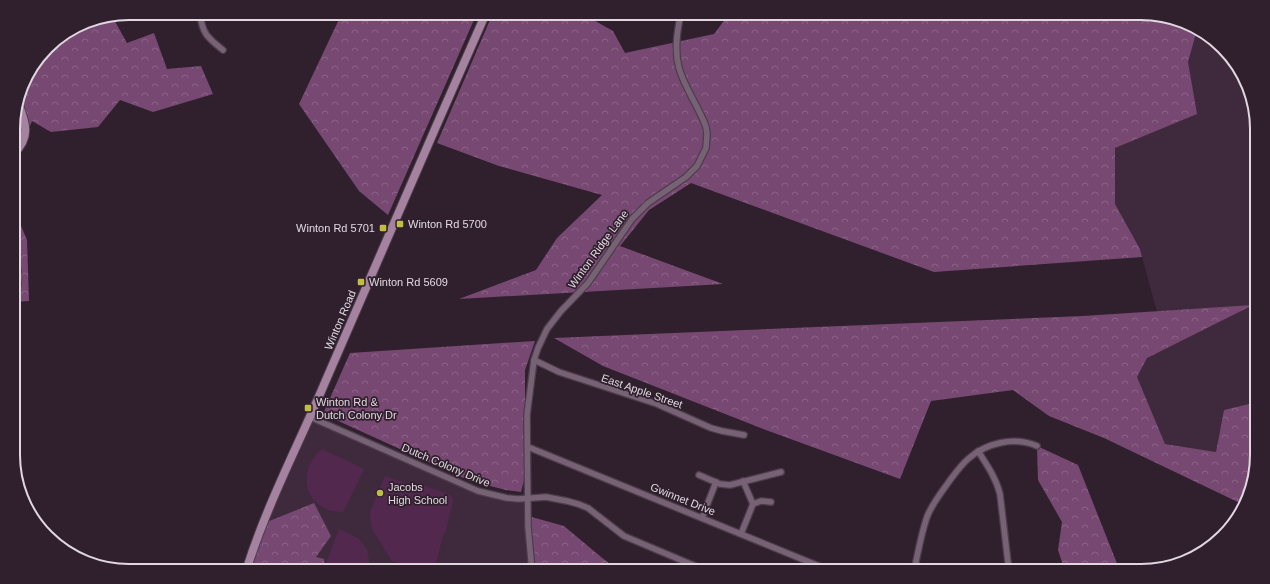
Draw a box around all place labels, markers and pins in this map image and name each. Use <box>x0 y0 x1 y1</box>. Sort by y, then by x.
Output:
place label: Winton Rd 5700 <box>408 218 487 230</box>
marker: Winton Rd 5700 <box>395 219 405 229</box>
place label: Winton Rd 5701 <box>296 222 375 234</box>
marker: Winton Rd 5701 <box>378 223 388 233</box>
place label: Winton Rd 5609 <box>369 276 448 288</box>
marker: Winton Rd 5609 <box>356 277 366 287</box>
place label: Winton Rd & Dutch Colony Dr <box>316 396 397 421</box>
marker: Winton Rd & Dutch Colony Dr <box>303 403 313 413</box>
place label: Jacobs High School <box>388 481 447 506</box>
marker: Jacobs High School <box>375 488 385 498</box>

